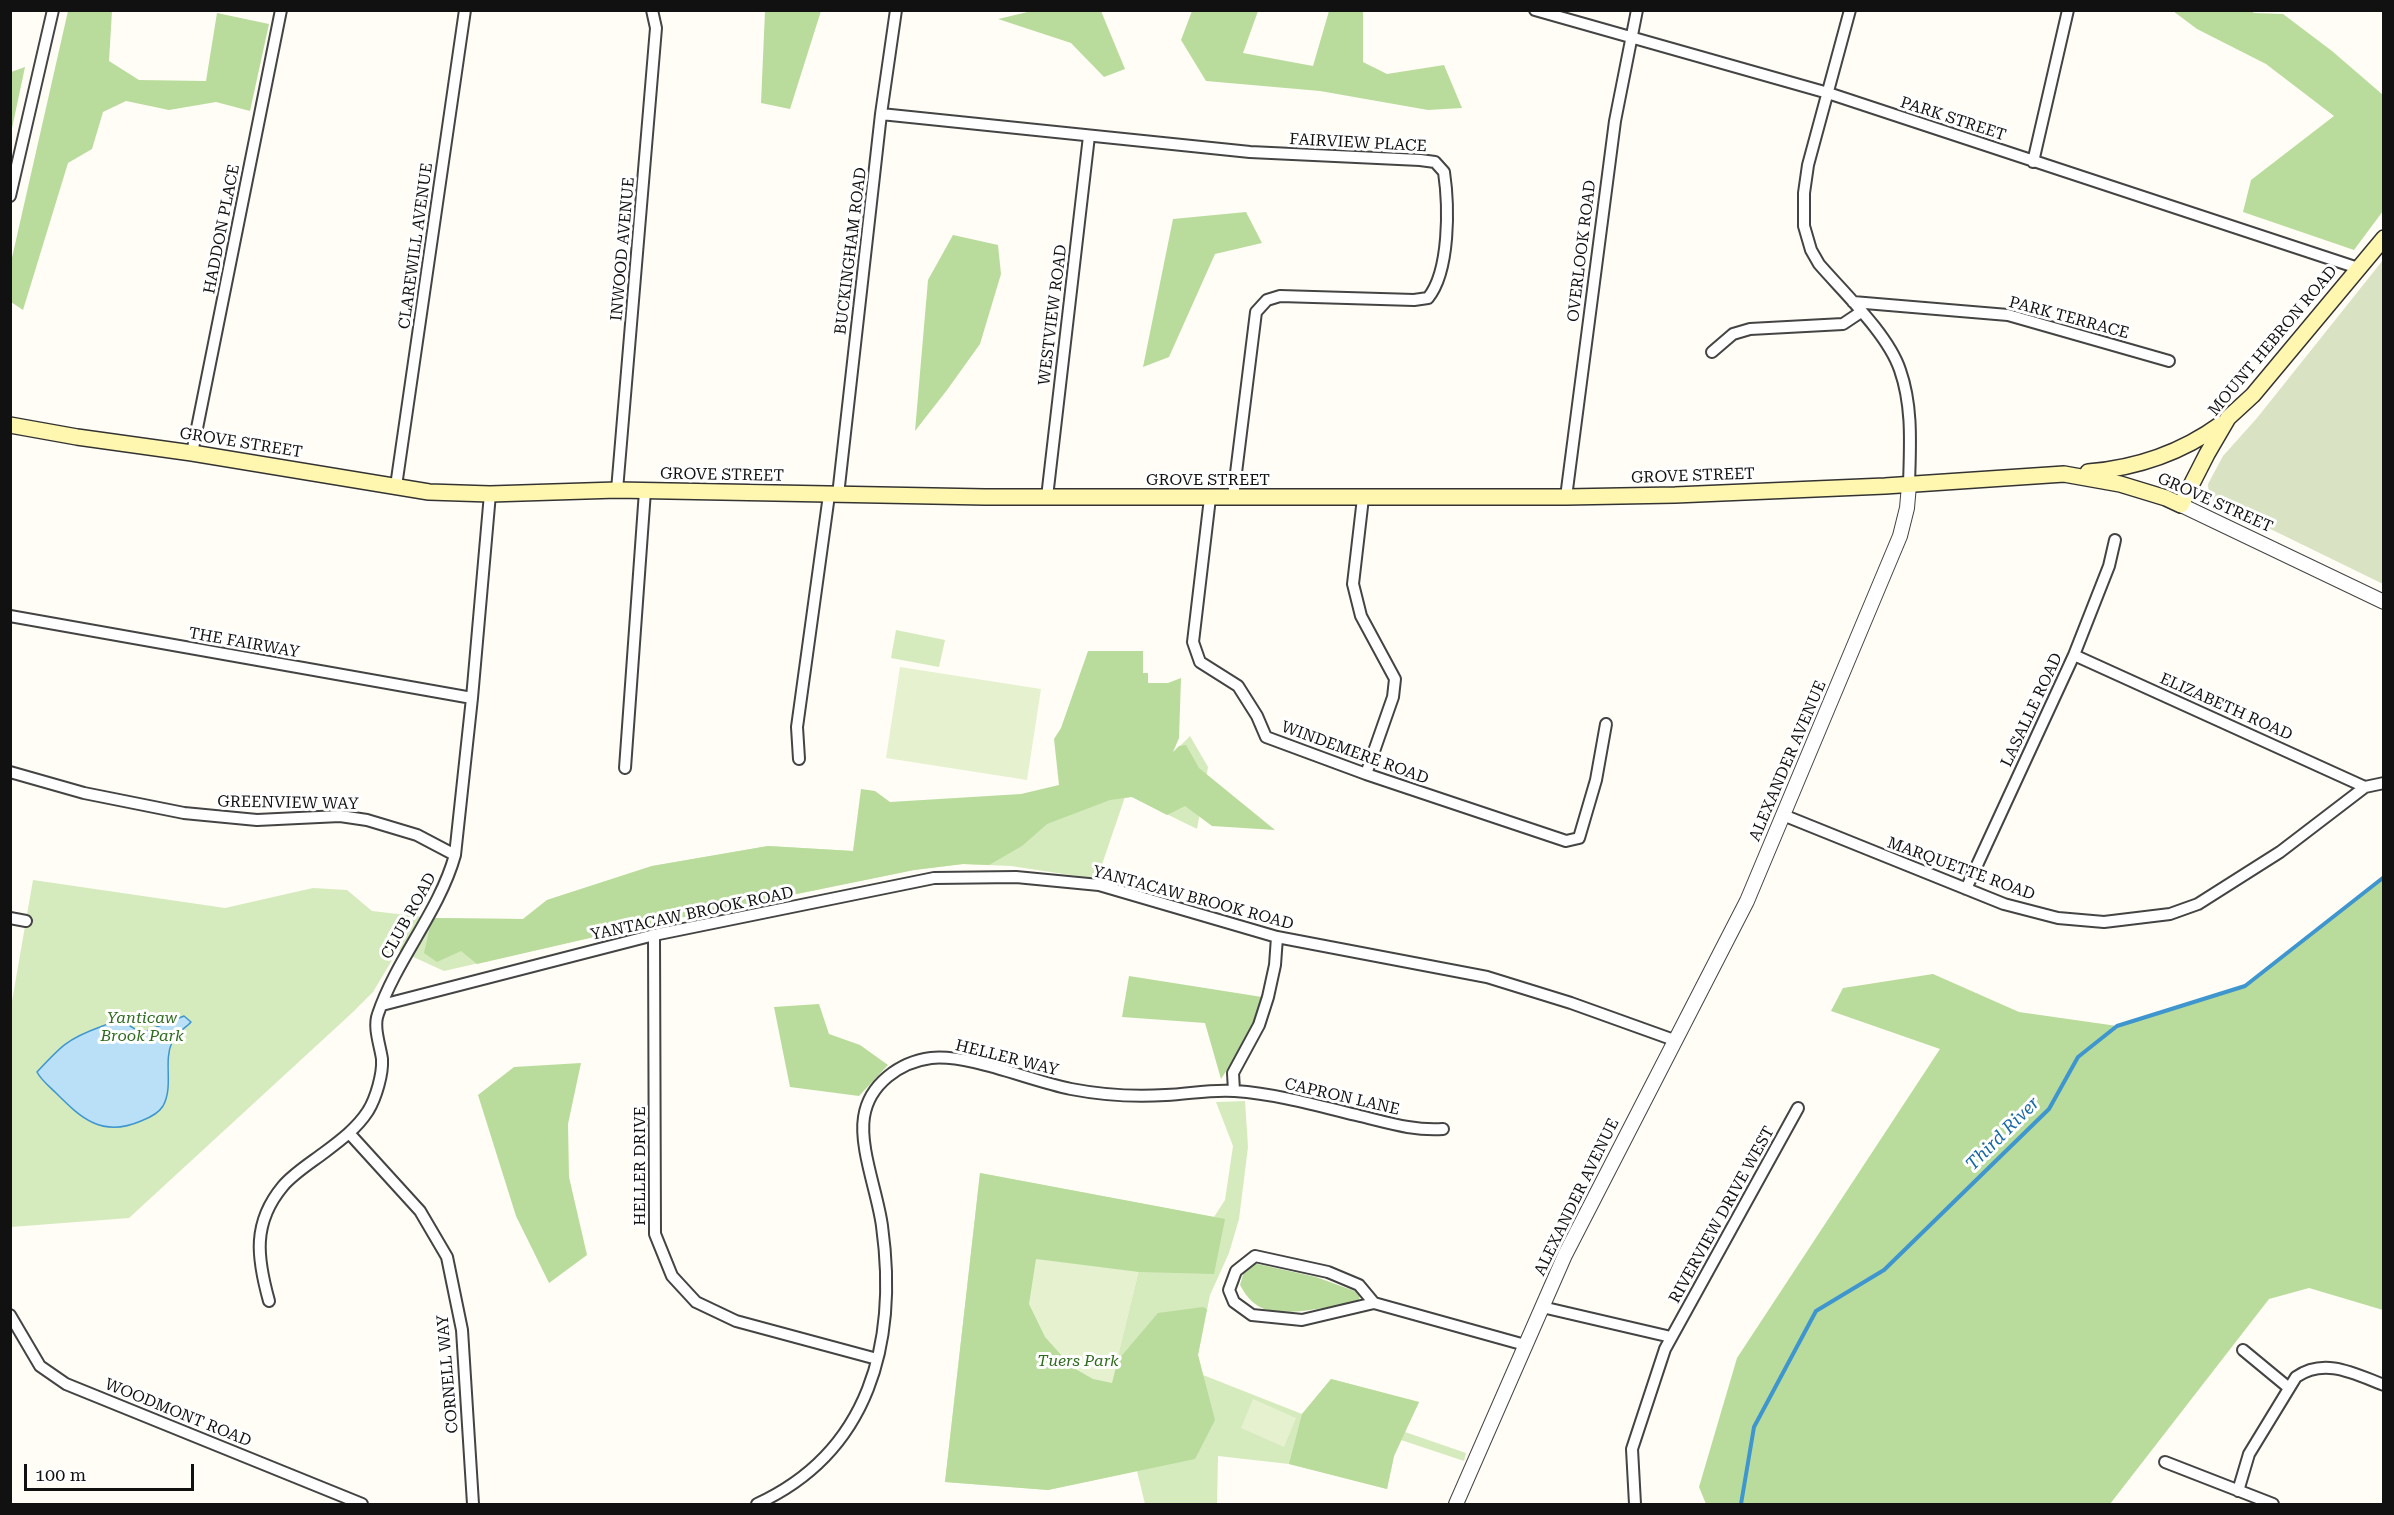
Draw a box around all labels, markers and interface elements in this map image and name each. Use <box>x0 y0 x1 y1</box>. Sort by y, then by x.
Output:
street label: PARK STREET <box>1898 93 2008 145</box>
street label: FAIRVIEW PLACE <box>1289 130 1427 156</box>
street label: CLAREWILL AVENUE <box>395 162 437 330</box>
street label: HADDON PLACE <box>200 163 244 295</box>
street label: BUCKINGHAM ROAD <box>831 166 871 336</box>
street label: INWOOD AVENUE <box>607 176 639 322</box>
street label: OVERLOOK ROAD <box>1564 179 1600 323</box>
street label: WESTVIEW ROAD <box>1035 243 1071 387</box>
street label: MOUNT HEBRON ROAD <box>2205 262 2341 420</box>
street label: PARK TERRACE <box>2007 293 2131 343</box>
street label: GROVE STREET <box>178 424 304 462</box>
street label: GROVE STREET <box>660 464 784 486</box>
street label: GROVE STREET <box>1631 464 1755 488</box>
street label: GROVE STREET <box>2155 469 2275 537</box>
street label: GROVE STREET <box>1146 470 1270 490</box>
street label: THE FAIRWAY <box>187 624 301 662</box>
street label: LASALLE ROAD <box>1997 650 2067 770</box>
street label: ELIZABETH ROAD <box>2157 669 2295 745</box>
street label: ALEXANDER AVENUE <box>1745 678 1831 844</box>
street label: WINDEMERE ROAD <box>1279 717 1431 789</box>
street label: GREENVIEW WAY <box>217 792 359 814</box>
street label: MARQUETTE ROAD <box>1884 833 2038 905</box>
street label: YANTACAW BROOK ROAD <box>1090 862 1296 934</box>
street label: CLUB ROAD <box>377 869 441 963</box>
street label: YANTACAW BROOK ROAD <box>589 883 795 945</box>
park label: Yanticaw Brook Park <box>100 1008 184 1046</box>
street label: HELLER WAY <box>953 1036 1061 1080</box>
street label: CAPRON LANE <box>1283 1074 1401 1120</box>
water label: Third River <box>1962 1093 2044 1175</box>
street label: HELLER DRIVE <box>630 1106 650 1226</box>
street label: ALEXANDER AVENUE <box>1531 1115 1623 1279</box>
street label: RIVERVIEW DRIVE WEST <box>1665 1123 1779 1307</box>
street label: CORNELL WAY <box>433 1314 463 1434</box>
park label: Tuers Park <box>1037 1351 1119 1371</box>
street label: WOODMONT ROAD <box>102 1375 254 1451</box>
scale bar <box>27 1452 196 1490</box>
text: 100 m <box>35 1464 86 1485</box>

